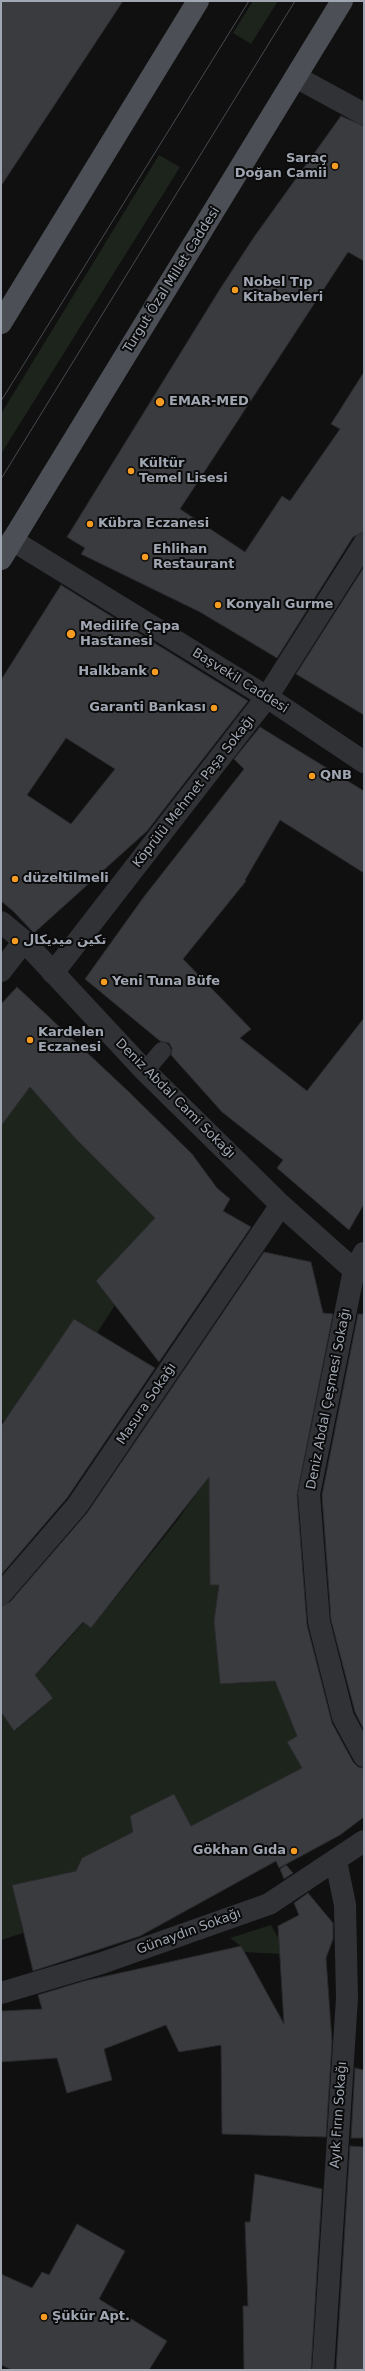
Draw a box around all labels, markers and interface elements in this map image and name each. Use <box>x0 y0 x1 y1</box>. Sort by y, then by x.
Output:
place label: Saraç Doğan Camii <box>235 151 327 182</box>
marker: Saraç Doğan Camii <box>330 161 340 171</box>
street label: Turgut Özal Millet Caddesi <box>121 204 223 356</box>
place label: Nobel Tıp Kitabevleri <box>243 275 323 306</box>
marker: Nobel Tıp Kitabevleri <box>230 285 240 295</box>
place label: EMAR-MED <box>169 394 249 410</box>
marker: EMAR-MED <box>154 396 166 408</box>
place label: Kültür Temel Lisesi <box>139 456 228 487</box>
marker: Kültür Temel Lisesi <box>126 466 136 476</box>
place label: Kübra Eczanesi <box>98 516 209 532</box>
marker: Kübra Eczanesi <box>85 519 95 529</box>
place label: Ehlihan Restaurant <box>153 542 234 573</box>
marker: Ehlihan Restaurant <box>140 552 150 562</box>
place label: Konyalı Gurme <box>226 597 333 613</box>
marker: Konyalı Gurme <box>213 600 223 610</box>
place label: Medilife Çapa Hastanesi <box>80 619 180 650</box>
marker: Medilife Çapa Hastanesi <box>65 628 77 640</box>
street label: Başvekil Caddesi <box>189 645 291 717</box>
place label: Halkbank <box>78 664 147 680</box>
marker: Halkbank <box>150 667 160 677</box>
place label: Garanti Bankası <box>89 700 206 716</box>
marker: Garanti Bankası <box>209 703 219 713</box>
street label: Köprülü Mehmet Paşa Sokağı <box>130 713 258 871</box>
place label: QNB <box>320 768 352 784</box>
marker: QNB <box>307 771 317 781</box>
place label: düzeltilmeli <box>23 871 109 887</box>
marker: düzeltilmeli <box>10 874 20 884</box>
place label: تكين ميديكال <box>23 933 106 949</box>
marker: تكين ميديكال <box>10 936 20 946</box>
place label: Yeni Tuna Büfe <box>112 974 220 990</box>
marker: Yeni Tuna Büfe <box>99 977 109 987</box>
place label: Kardelen Eczanesi <box>38 1025 104 1056</box>
marker: Kardelen Eczanesi <box>25 1035 35 1045</box>
street label: Deniz Abdal Cami Sokağı <box>112 1036 238 1162</box>
street label: Deniz Abdal Çeşmesi Sokağı <box>304 1307 354 1491</box>
street label: Masura Sokağı <box>114 1360 180 1448</box>
place label: Gökhan Gıda <box>193 1843 286 1859</box>
marker: Gökhan Gıda <box>289 1846 299 1856</box>
street label: Günaydın Sokağı <box>135 1906 243 1958</box>
street label: Ayık Fırın Sokağı <box>327 2061 351 2169</box>
place label: Şükür Apt. <box>52 2309 130 2325</box>
marker: Şükür Apt. <box>39 2312 49 2322</box>

